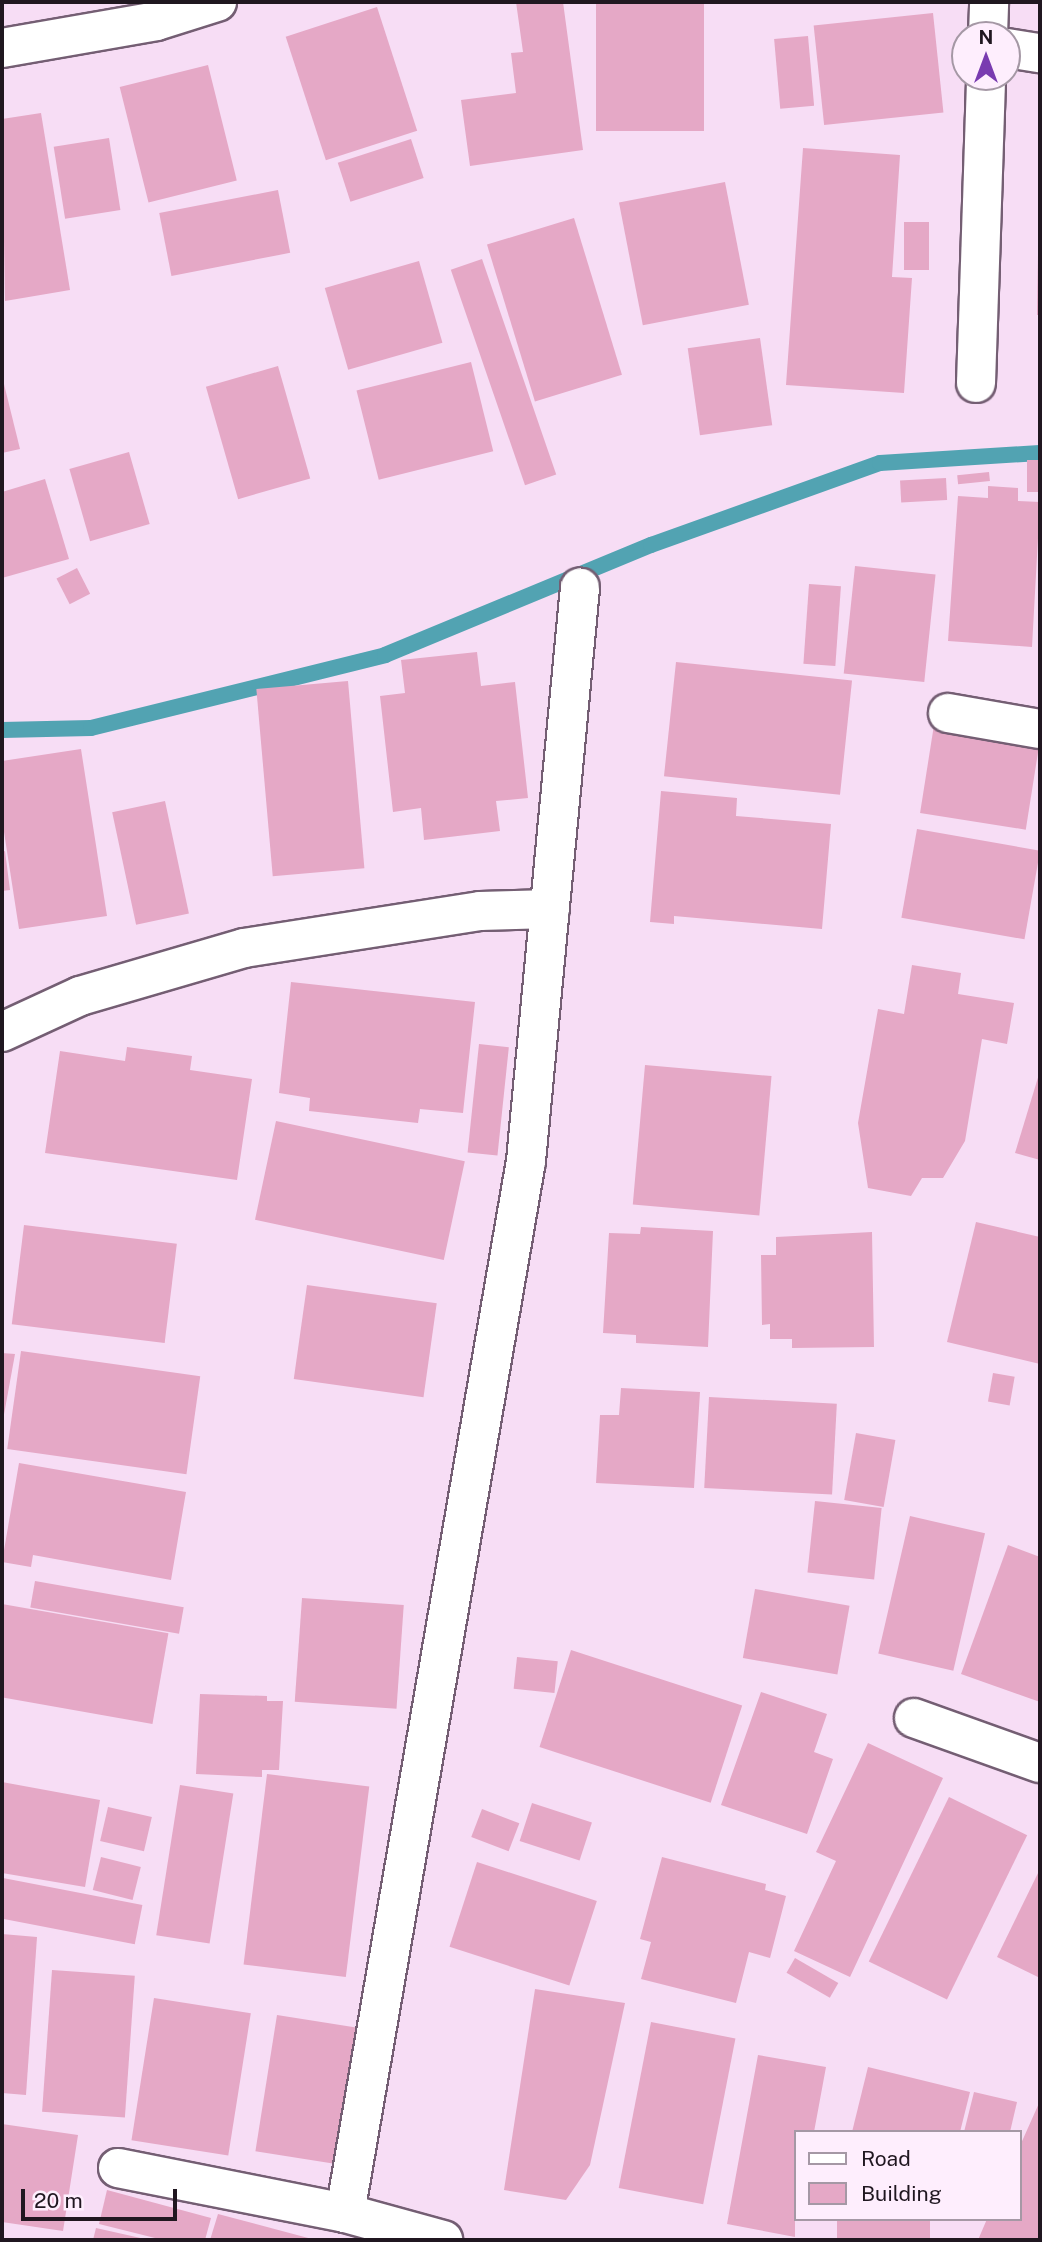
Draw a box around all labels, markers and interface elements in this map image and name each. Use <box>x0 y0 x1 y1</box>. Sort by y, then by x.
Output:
north arrow <box>951 21 1021 91</box>
text: N <box>979 26 993 48</box>
legend <box>794 2130 1021 2221</box>
text: Road <box>861 2146 911 2171</box>
scale bar <box>24 2176 180 2220</box>
text: Building <box>861 2181 942 2206</box>
text: 20 m <box>34 2188 83 2213</box>

